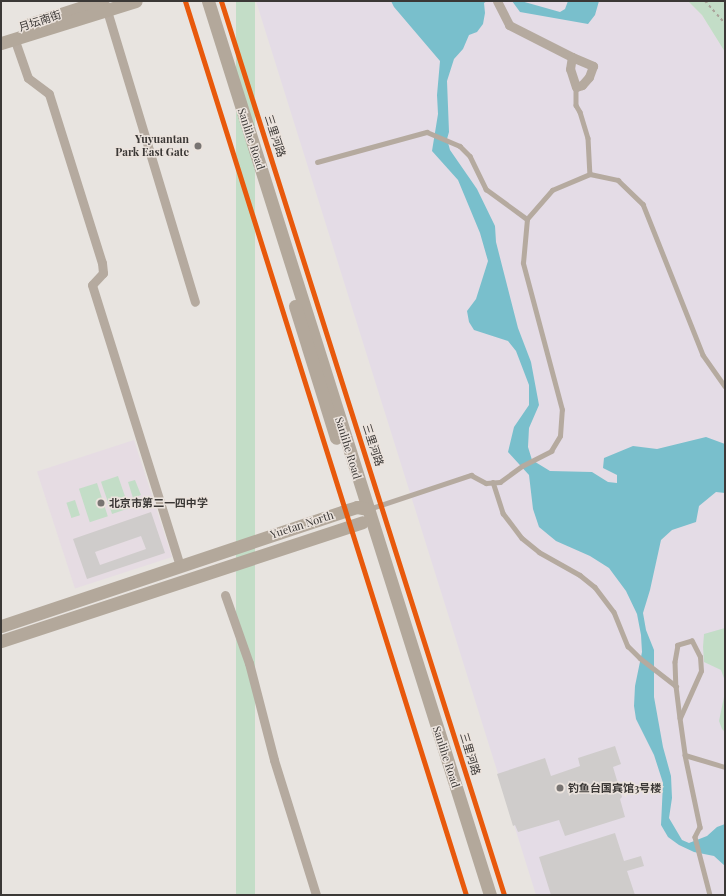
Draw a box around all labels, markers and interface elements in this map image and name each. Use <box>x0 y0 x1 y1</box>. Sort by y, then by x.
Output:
street label: 月坛南街 <box>17 8 63 34</box>
street label: Sanlihe Road <box>235 106 267 172</box>
street label: 三里河路 <box>262 113 288 159</box>
place label: Yuyuantan Park East Gate <box>115 133 189 159</box>
marker: Yuyuantan Park East Gate <box>192 140 204 152</box>
street label: Sanlihe Road <box>332 415 364 481</box>
street label: 三里河路 <box>360 422 386 468</box>
place label: 北京市第二一四中学 <box>109 496 208 510</box>
marker: 北京市第二一四中学 <box>96 498 106 508</box>
street label: Yuetan North <box>269 509 335 541</box>
street label: Sanlihe Road <box>430 724 462 790</box>
street label: 三里河路 <box>457 731 483 777</box>
place label: 钓鱼台国宾馆3号楼 <box>568 781 661 795</box>
marker: 钓鱼台国宾馆3号楼 <box>555 783 565 793</box>

